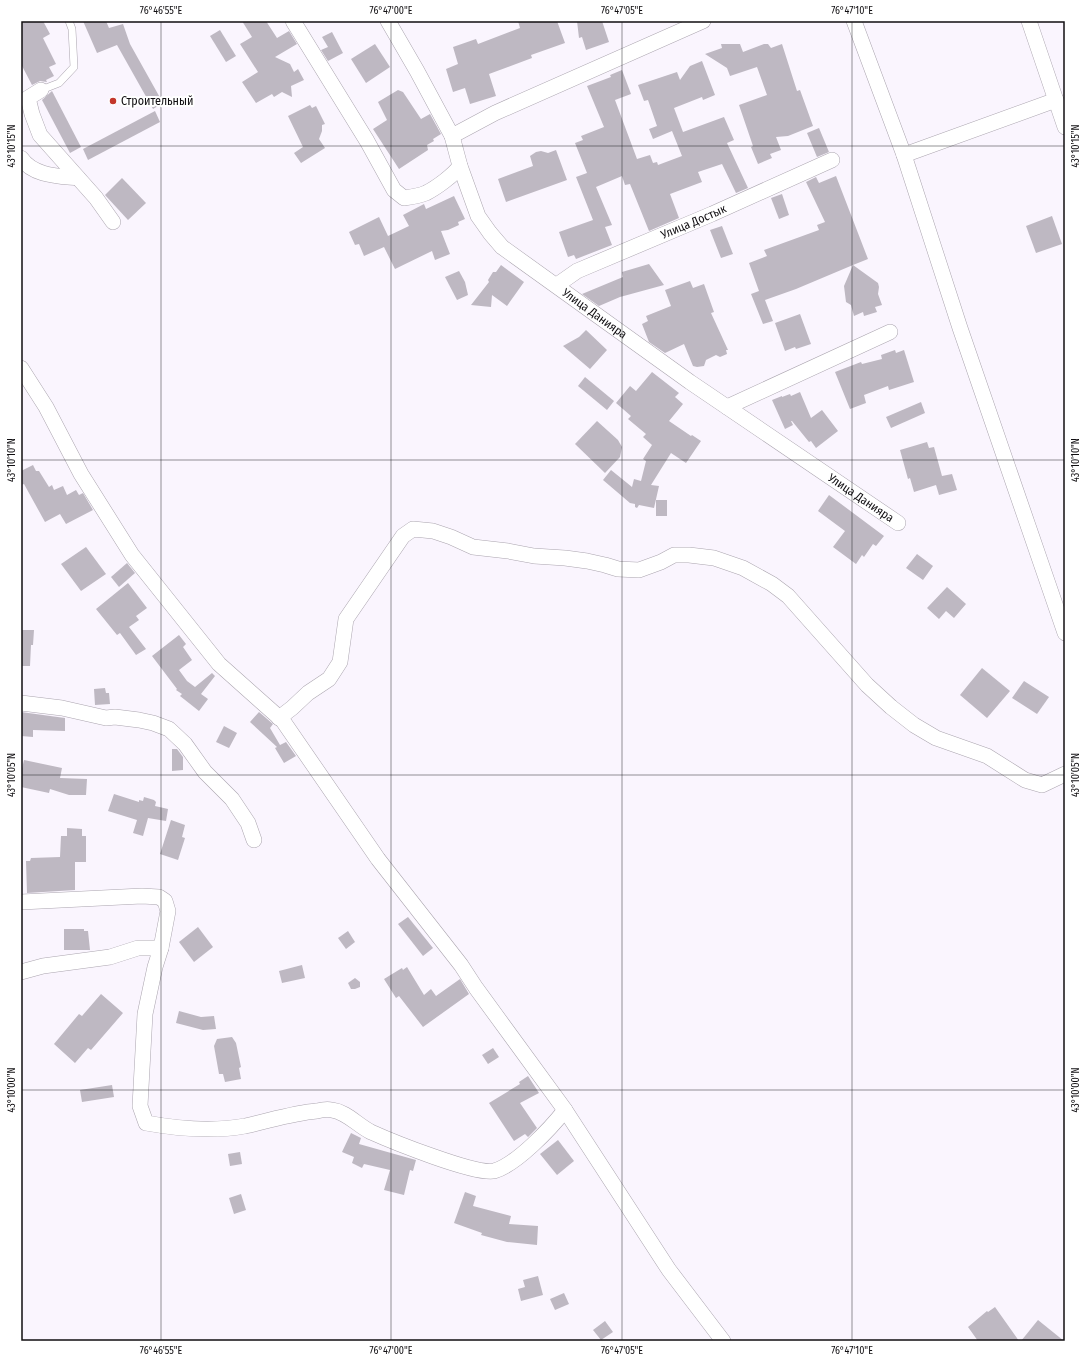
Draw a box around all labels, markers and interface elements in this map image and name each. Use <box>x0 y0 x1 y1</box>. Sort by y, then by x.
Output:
text: 76°46'55"E <box>140 5 182 17</box>
text: 76°47'00"E <box>370 5 413 17</box>
text: 76°47'05"E <box>601 5 643 17</box>
text: 76°47'10"E <box>831 5 873 17</box>
place label: Строительный <box>121 94 193 108</box>
marker: Строительный <box>108 96 118 106</box>
text: 43°10'15"N <box>6 125 18 167</box>
text: 43°10'15"N <box>1070 125 1082 167</box>
street label: Улица Достык <box>658 201 729 242</box>
street label: Улица Данияра <box>559 285 630 342</box>
text: 43°10'10"N <box>6 438 18 482</box>
text: 43°10'10"N <box>1070 438 1082 482</box>
street label: Улица Данияра <box>824 470 897 525</box>
text: 43°10'05"N <box>6 753 18 797</box>
text: 43°10'05"N <box>1070 753 1082 797</box>
text: 43°10'00"N <box>6 1068 18 1113</box>
text: 43°10'00"N <box>1070 1068 1082 1113</box>
text: 76°46'55"E <box>140 1345 182 1357</box>
text: 76°47'00"E <box>370 1345 413 1357</box>
text: 76°47'05"E <box>601 1345 643 1357</box>
text: 76°47'10"E <box>831 1345 873 1357</box>

